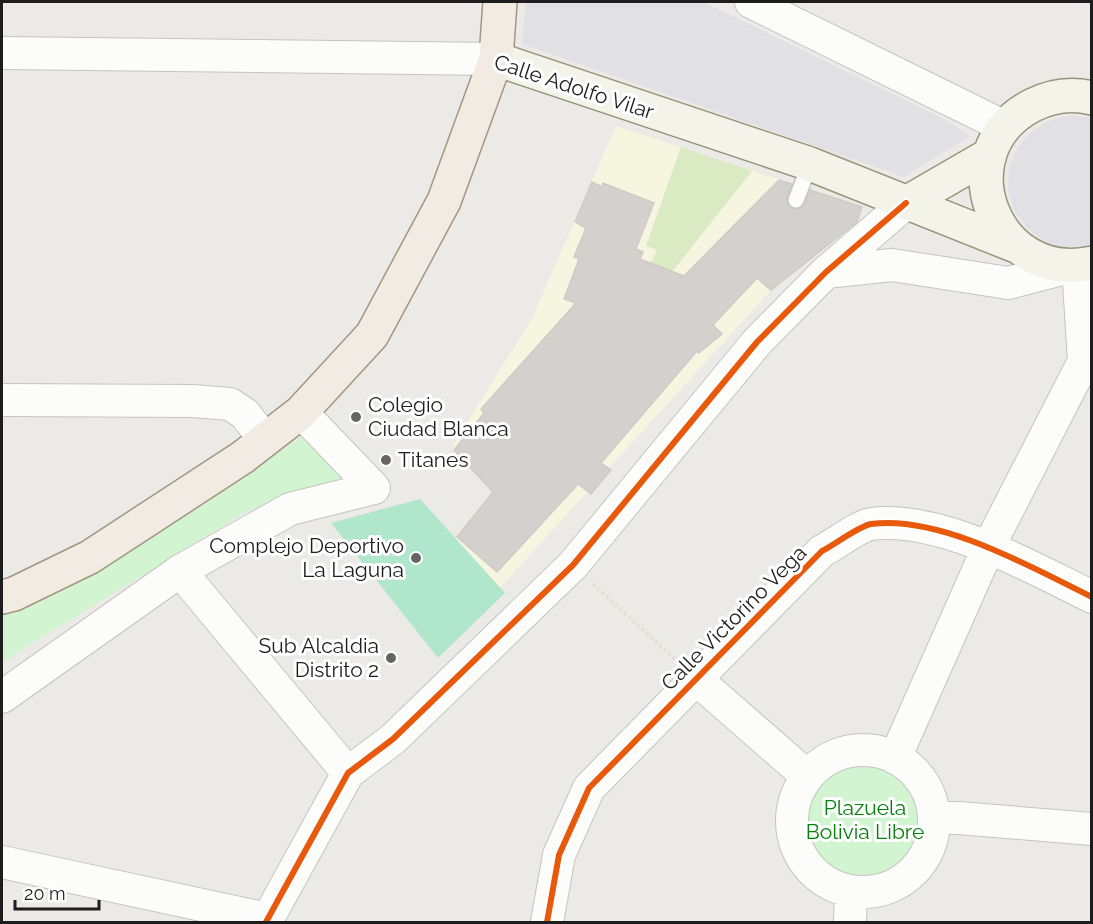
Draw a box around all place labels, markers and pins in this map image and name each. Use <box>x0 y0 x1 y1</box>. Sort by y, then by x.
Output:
place label: Colegio Ciudad Blanca <box>368 392 509 441</box>
marker: Colegio Ciudad Blanca <box>349 410 363 424</box>
place label: Titanes <box>398 447 469 472</box>
marker: Titanes <box>379 453 393 467</box>
place label: Complejo Deportivo La Laguna <box>209 533 404 582</box>
marker: Complejo Deportivo La Laguna <box>409 551 423 565</box>
place label: Sub Alcaldia Distrito 2 <box>258 633 379 682</box>
marker: Sub Alcaldia Distrito 2 <box>384 651 398 665</box>

